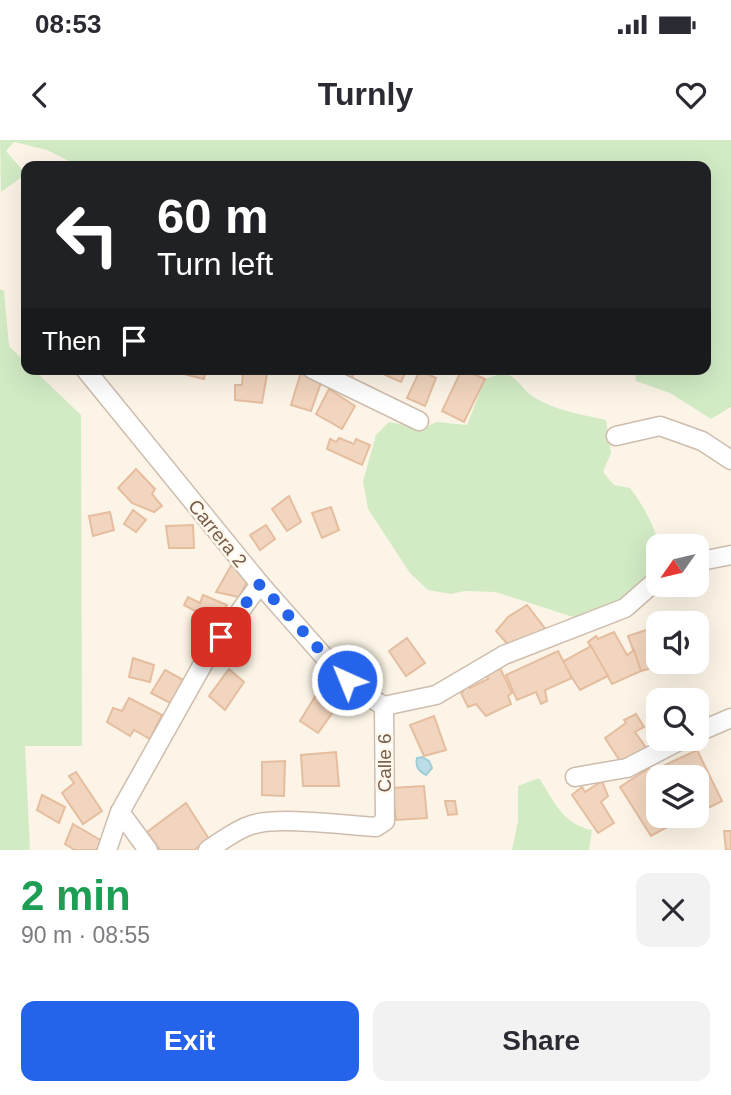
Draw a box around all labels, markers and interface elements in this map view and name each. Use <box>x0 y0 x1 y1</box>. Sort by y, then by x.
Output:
text: 08:53 <box>35 9 102 39</box>
icon: back <box>21 76 59 114</box>
text: Turnly <box>318 76 413 112</box>
icon: heart <box>672 76 710 114</box>
icon: left <box>42 189 133 280</box>
text: 60 m <box>157 189 269 243</box>
text: Turn left <box>157 246 273 282</box>
icon: arrive <box>115 322 153 360</box>
text: Then <box>42 326 101 356</box>
street label: Carrera 2 <box>184 496 251 571</box>
north arrow <box>646 534 709 597</box>
map controls <box>646 534 709 828</box>
pin <box>191 607 251 667</box>
button: sound <box>646 611 709 674</box>
icon: arrive <box>202 618 240 656</box>
position arrow <box>310 643 384 717</box>
button: search <box>646 688 709 751</box>
street label: Calle 6 <box>374 733 395 793</box>
button: layers <box>646 765 709 828</box>
text: 2 min <box>21 872 131 919</box>
button: close <box>636 873 710 947</box>
text: 90 m · 08:55 <box>21 922 150 948</box>
button: Exit <box>21 1001 359 1081</box>
button: Share <box>373 1001 710 1081</box>

